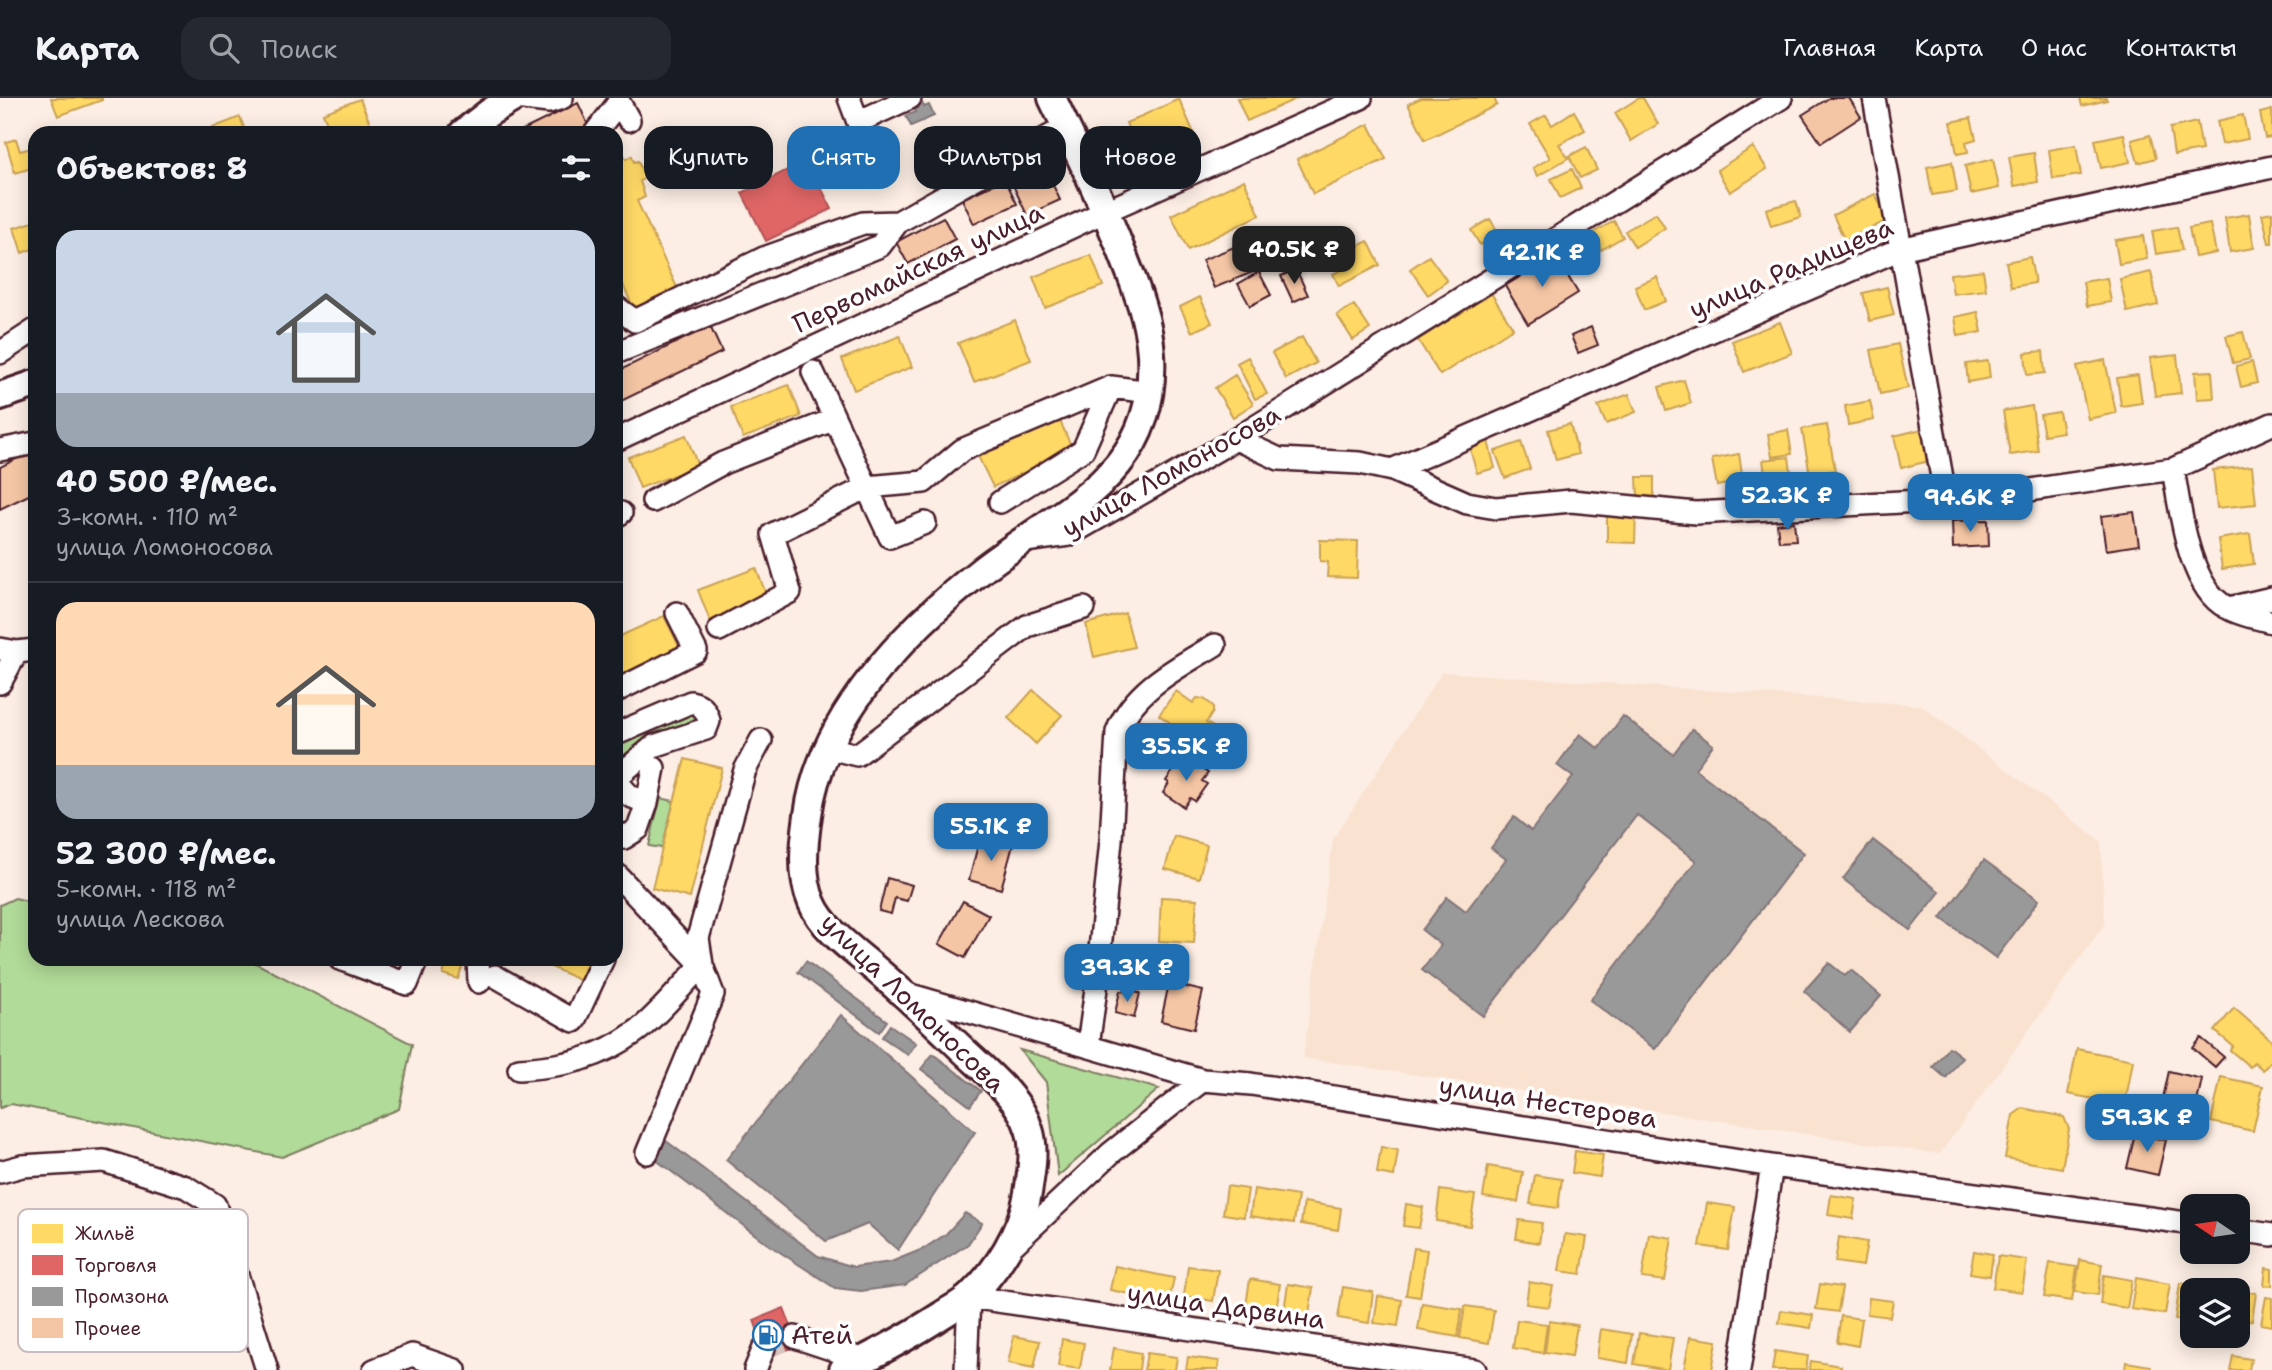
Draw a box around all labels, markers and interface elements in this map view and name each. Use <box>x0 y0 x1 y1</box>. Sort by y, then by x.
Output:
search box <box>181 17 671 80</box>
text: Карта <box>35 26 139 71</box>
icon: search <box>205 29 243 67</box>
text: Поиск <box>261 31 337 66</box>
text: Главная <box>1783 32 1876 64</box>
text: Карта <box>1914 32 1983 64</box>
text: О нас <box>2021 32 2087 64</box>
text: Контакты <box>2125 32 2237 64</box>
chip: Купить <box>644 126 773 189</box>
chip: Снять <box>787 126 900 189</box>
chip: Фильтры <box>914 126 1066 189</box>
chip: Новое <box>1080 126 1201 189</box>
text: Объектов: 8 <box>56 148 248 189</box>
icon: filters <box>557 149 595 187</box>
street label: Первомайская улица <box>787 194 1049 341</box>
street label: улица Радищева <box>1683 209 1898 326</box>
pin: 40.5K ₽ <box>1229 226 1359 286</box>
pin: 42.1K ₽ <box>1477 230 1607 289</box>
text: 40.5K ₽ <box>1248 234 1340 264</box>
text: 42.1K ₽ <box>1499 237 1585 267</box>
icon: home <box>263 275 389 401</box>
street label: улица Ломоносова <box>1055 396 1286 545</box>
text: 40 500 ₽/мес. <box>56 461 278 502</box>
pin: 52.3K ₽ <box>1722 472 1852 532</box>
pin: 94.6K ₽ <box>1905 474 2035 534</box>
text: 52.3K ₽ <box>1741 480 1833 510</box>
text: 94.6K ₽ <box>1924 482 2016 512</box>
text: 3-комн. · 110 m² <box>56 502 238 532</box>
text: улица Ломоносова <box>56 532 273 562</box>
icon: home <box>263 647 389 773</box>
pin: 35.5K ₽ <box>1121 724 1251 783</box>
text: 35.5K ₽ <box>1141 731 1231 761</box>
pin: 55.1K ₽ <box>926 804 1056 863</box>
text: 55.1K ₽ <box>950 811 1032 841</box>
text: 52 300 ₽/мес. <box>56 833 277 874</box>
text: 5-комн. · 118 m² <box>56 874 237 904</box>
text: улица Лескова <box>56 904 224 934</box>
street label: улица Ломоносова <box>813 905 1014 1100</box>
pin: 39.3K ₽ <box>1062 944 1192 1004</box>
text: 39.3K ₽ <box>1080 952 1174 982</box>
street label: улица Нестерова <box>1437 1067 1660 1136</box>
pin: 59.3K ₽ <box>2082 1094 2212 1154</box>
text: 59.3K ₽ <box>2101 1102 2193 1132</box>
north arrow <box>2180 1194 2250 1264</box>
map controls <box>2180 1194 2250 1348</box>
legend <box>18 1209 248 1352</box>
text: Жильё <box>75 1221 135 1246</box>
text: Торговля <box>75 1253 157 1278</box>
street label: улица Дарвина <box>1125 1274 1327 1337</box>
button: layers <box>2180 1278 2250 1348</box>
text: Промзона <box>75 1284 169 1309</box>
text: Прочее <box>75 1316 141 1341</box>
place label: Атей <box>791 1317 853 1352</box>
fuel station icon: Атей <box>751 1318 785 1352</box>

